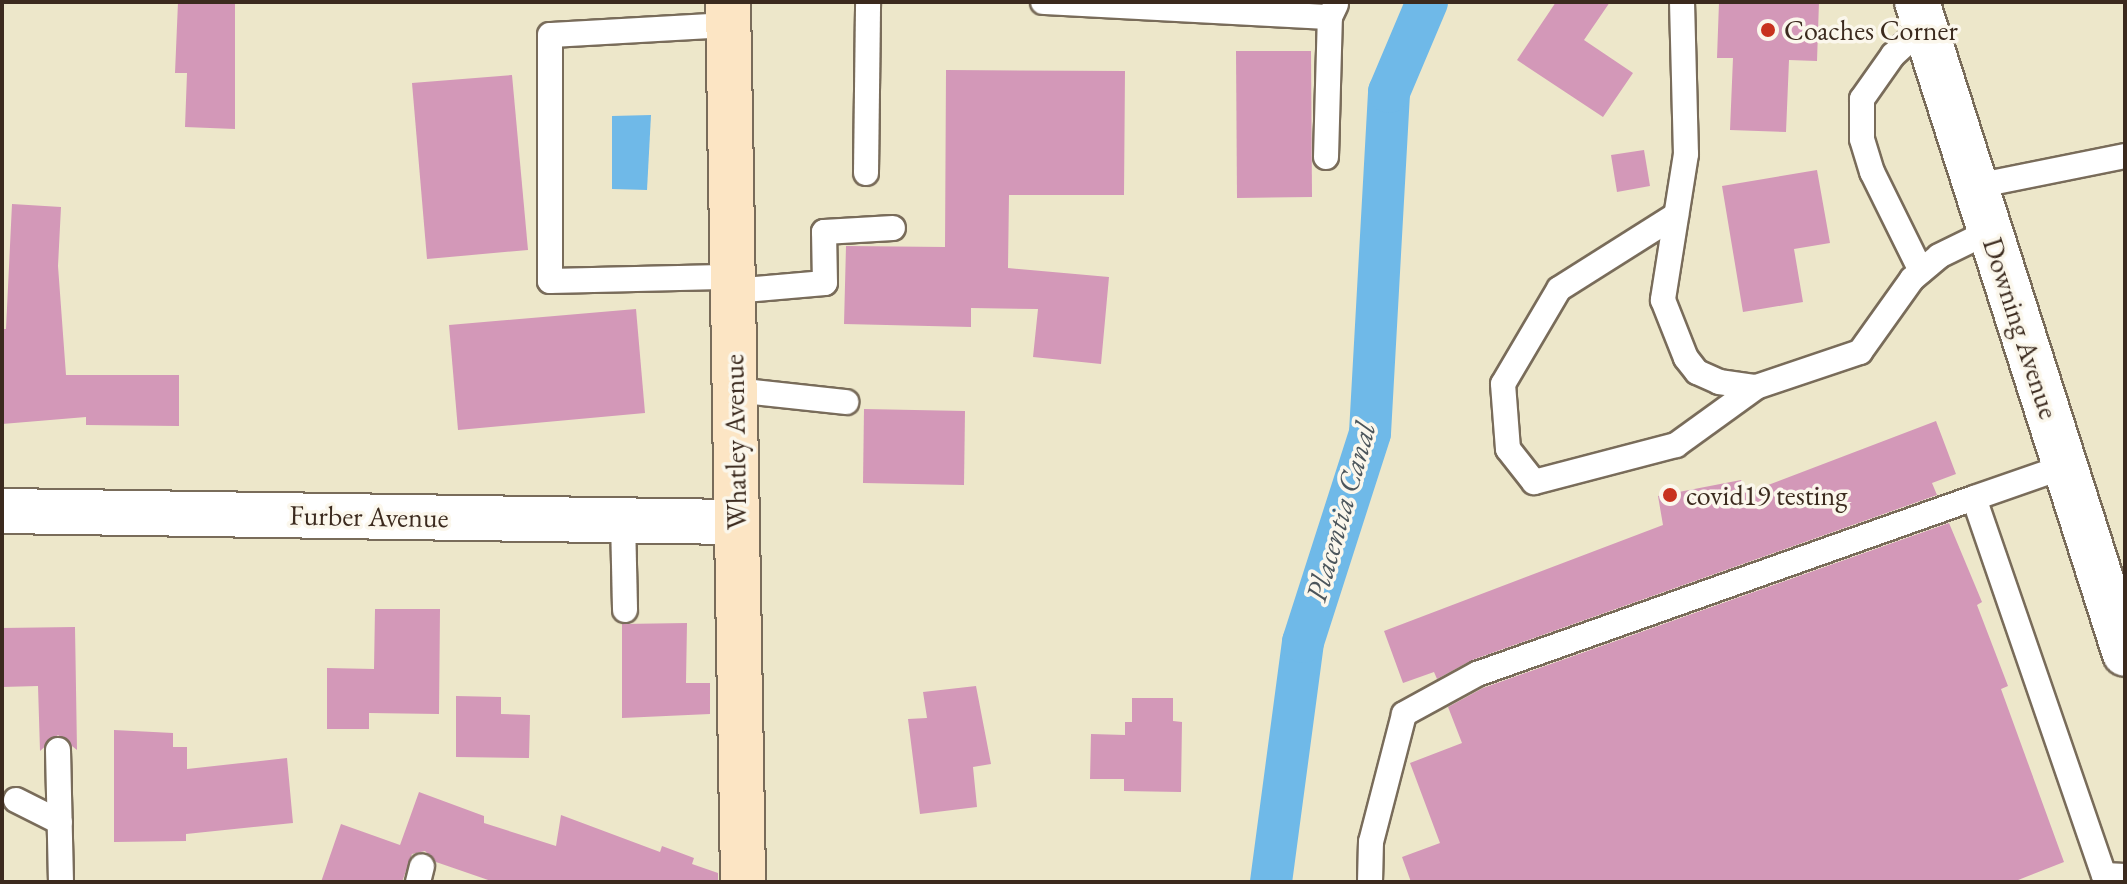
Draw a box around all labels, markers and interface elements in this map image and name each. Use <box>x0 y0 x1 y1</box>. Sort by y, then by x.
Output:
place label: Coaches Corner <box>1784 13 1958 47</box>
marker: Coaches Corner <box>1759 21 1777 39</box>
street label: Downing Avenue <box>1976 233 2066 423</box>
street label: Whatley Avenue <box>717 354 753 530</box>
water label: Placentia Canal <box>1298 418 1384 606</box>
place label: covid19 testing <box>1686 478 1847 512</box>
marker: covid19 testing <box>1661 486 1679 504</box>
street label: Furber Avenue <box>289 498 449 534</box>

